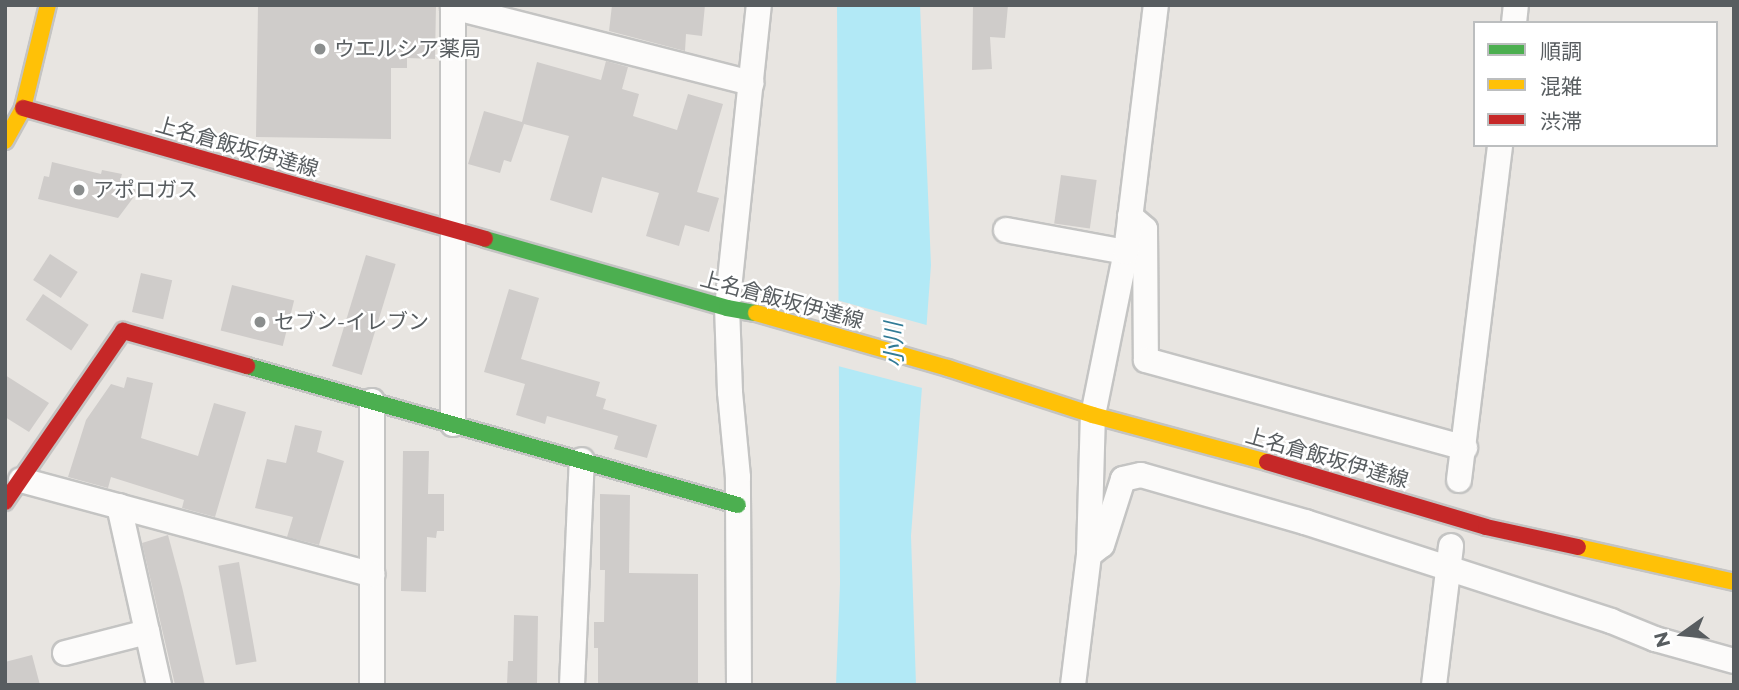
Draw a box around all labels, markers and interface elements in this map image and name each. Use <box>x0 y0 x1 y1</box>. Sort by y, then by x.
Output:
legend <box>1473 21 1718 147</box>
place label: ウエルシア薬局 <box>334 36 481 62</box>
text: 順調 <box>1540 39 1582 64</box>
marker: ウエルシア薬局 <box>312 41 328 57</box>
text: 混雑 <box>1540 74 1582 99</box>
text: 渋滞 <box>1540 109 1582 134</box>
street label: 上名倉飯坂伊達線 <box>153 112 321 182</box>
place label: アポロガス <box>93 177 198 203</box>
marker: アポロガス <box>71 182 87 198</box>
street label: 上名倉飯坂伊達線 <box>698 266 866 334</box>
place label: セブン-イレブン <box>274 309 429 335</box>
marker: セブン-イレブン <box>252 314 268 330</box>
water label: 小川 <box>880 322 908 368</box>
street label: 上名倉飯坂伊達線 <box>1243 423 1411 493</box>
north arrow <box>1648 599 1718 669</box>
text: N <box>1649 629 1675 650</box>

